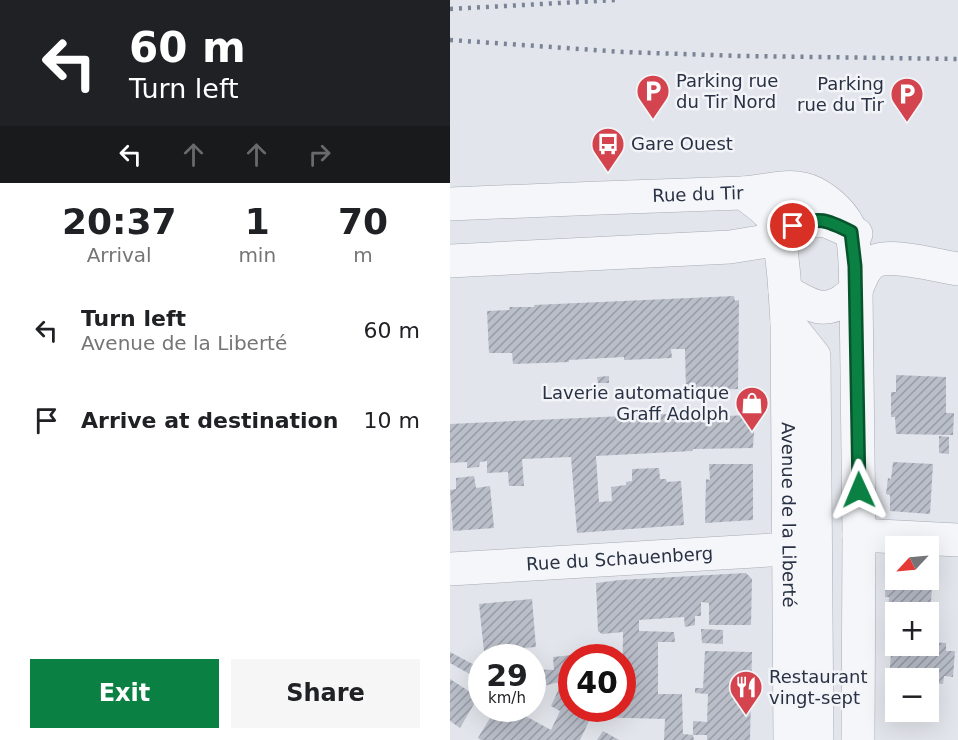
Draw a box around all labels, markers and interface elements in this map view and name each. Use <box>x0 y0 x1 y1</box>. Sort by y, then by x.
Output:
text: 60 m <box>129 23 246 72</box>
icon: left <box>30 24 108 102</box>
place label: Parking rue du Tir Nord <box>676 70 778 112</box>
text: Turn left <box>129 73 239 104</box>
parking icon: Parking rue du Tir Nord <box>635 73 671 120</box>
place label: Parking rue du Tir <box>797 73 885 115</box>
parking icon: Parking rue du Tir <box>889 76 925 123</box>
bus stop icon: Gare Ouest <box>590 126 626 173</box>
place label: Gare Ouest <box>631 133 733 154</box>
icon: left <box>114 138 147 171</box>
icon: ahead <box>177 138 210 171</box>
icon: ahead <box>240 138 273 171</box>
icon: right <box>303 138 336 171</box>
street label: Rue du Tir <box>652 182 744 206</box>
pin <box>767 200 818 251</box>
text: 20:37 <box>62 201 176 242</box>
text: 1 <box>245 201 270 242</box>
text: 70 <box>338 201 388 242</box>
icon: arrive <box>776 209 809 242</box>
text: Arrival <box>87 243 152 267</box>
text: min <box>238 243 276 267</box>
text: m <box>353 243 373 267</box>
text: Turn left <box>81 306 186 331</box>
icon: left <box>30 314 63 347</box>
text: 60 m <box>364 318 420 343</box>
text: Avenue de la Liberté <box>81 331 287 355</box>
place label: Laverie automatique Graff Adolph <box>542 382 729 424</box>
shop icon: Laverie automatique Graff Adolph <box>734 385 770 432</box>
icon: arrive <box>30 404 63 437</box>
text: Arrive at destination <box>81 408 338 433</box>
text: 10 m <box>364 408 420 433</box>
street label: Avenue de la Liberté <box>778 422 800 608</box>
position arrow <box>827 458 891 522</box>
north arrow <box>885 536 939 590</box>
map controls <box>885 536 939 722</box>
street label: Rue du Schauenberg <box>526 542 714 574</box>
button: + <box>885 602 939 656</box>
speed limit sign: 40 <box>558 644 636 722</box>
text: 29 <box>486 658 528 693</box>
button: Exit <box>30 659 219 728</box>
button: Share <box>231 659 420 728</box>
place label: Restaurant vingt-sept <box>769 666 868 708</box>
button: − <box>885 668 939 722</box>
restaurant icon: Restaurant vingt-sept <box>728 669 764 716</box>
text: km/h <box>488 689 526 707</box>

